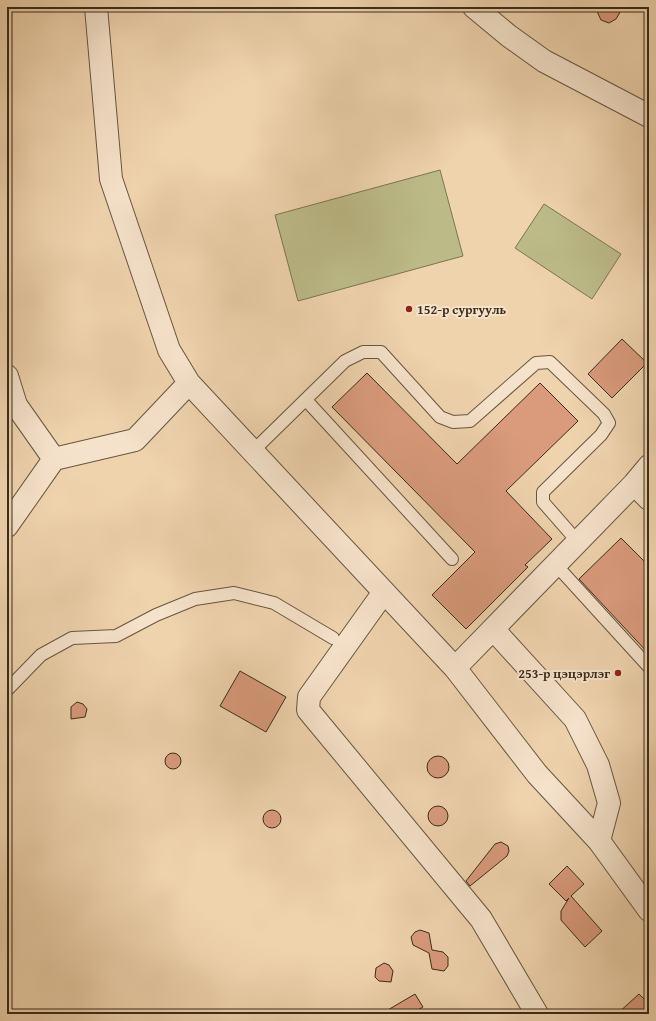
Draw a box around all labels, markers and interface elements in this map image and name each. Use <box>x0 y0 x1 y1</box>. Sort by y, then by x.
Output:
place label: 152-р сургууль <box>417 300 507 319</box>
marker: 152-р сургууль <box>404 304 414 314</box>
place label: 253-р цэцэрлэг <box>518 664 610 683</box>
marker: 253-р цэцэрлэг <box>613 668 623 678</box>

